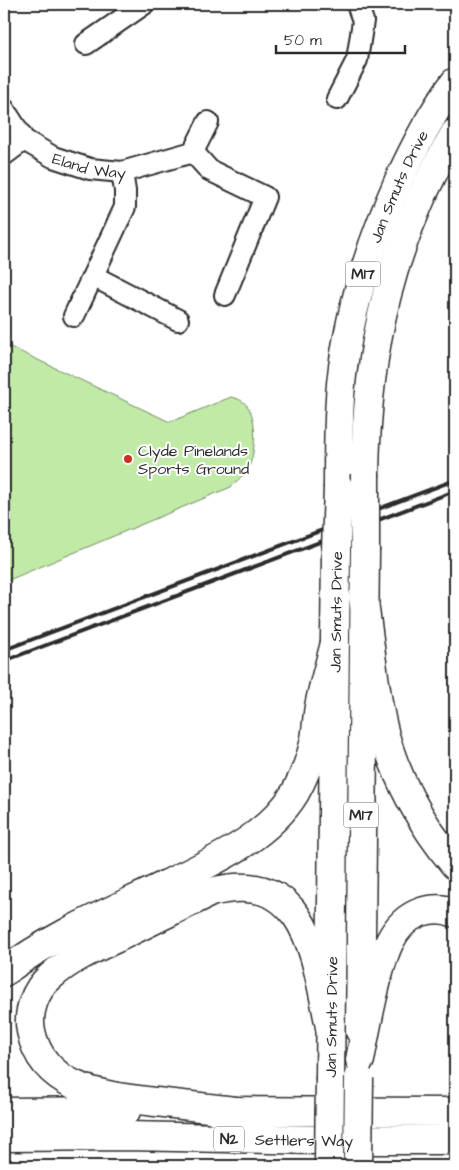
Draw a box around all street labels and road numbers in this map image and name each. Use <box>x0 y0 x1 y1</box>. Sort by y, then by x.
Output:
street label: Jan Smuts Drive <box>365 126 434 246</box>
street label: Eland Way <box>49 148 127 185</box>
road number: M17 <box>346 262 380 286</box>
street label: Jan Smuts Drive <box>325 551 348 673</box>
road number: M17 <box>344 802 378 828</box>
street label: Jan Smuts Drive <box>320 956 343 1078</box>
road number: N2 <box>214 1126 244 1152</box>
street label: Settlers Way <box>255 1129 353 1153</box>

